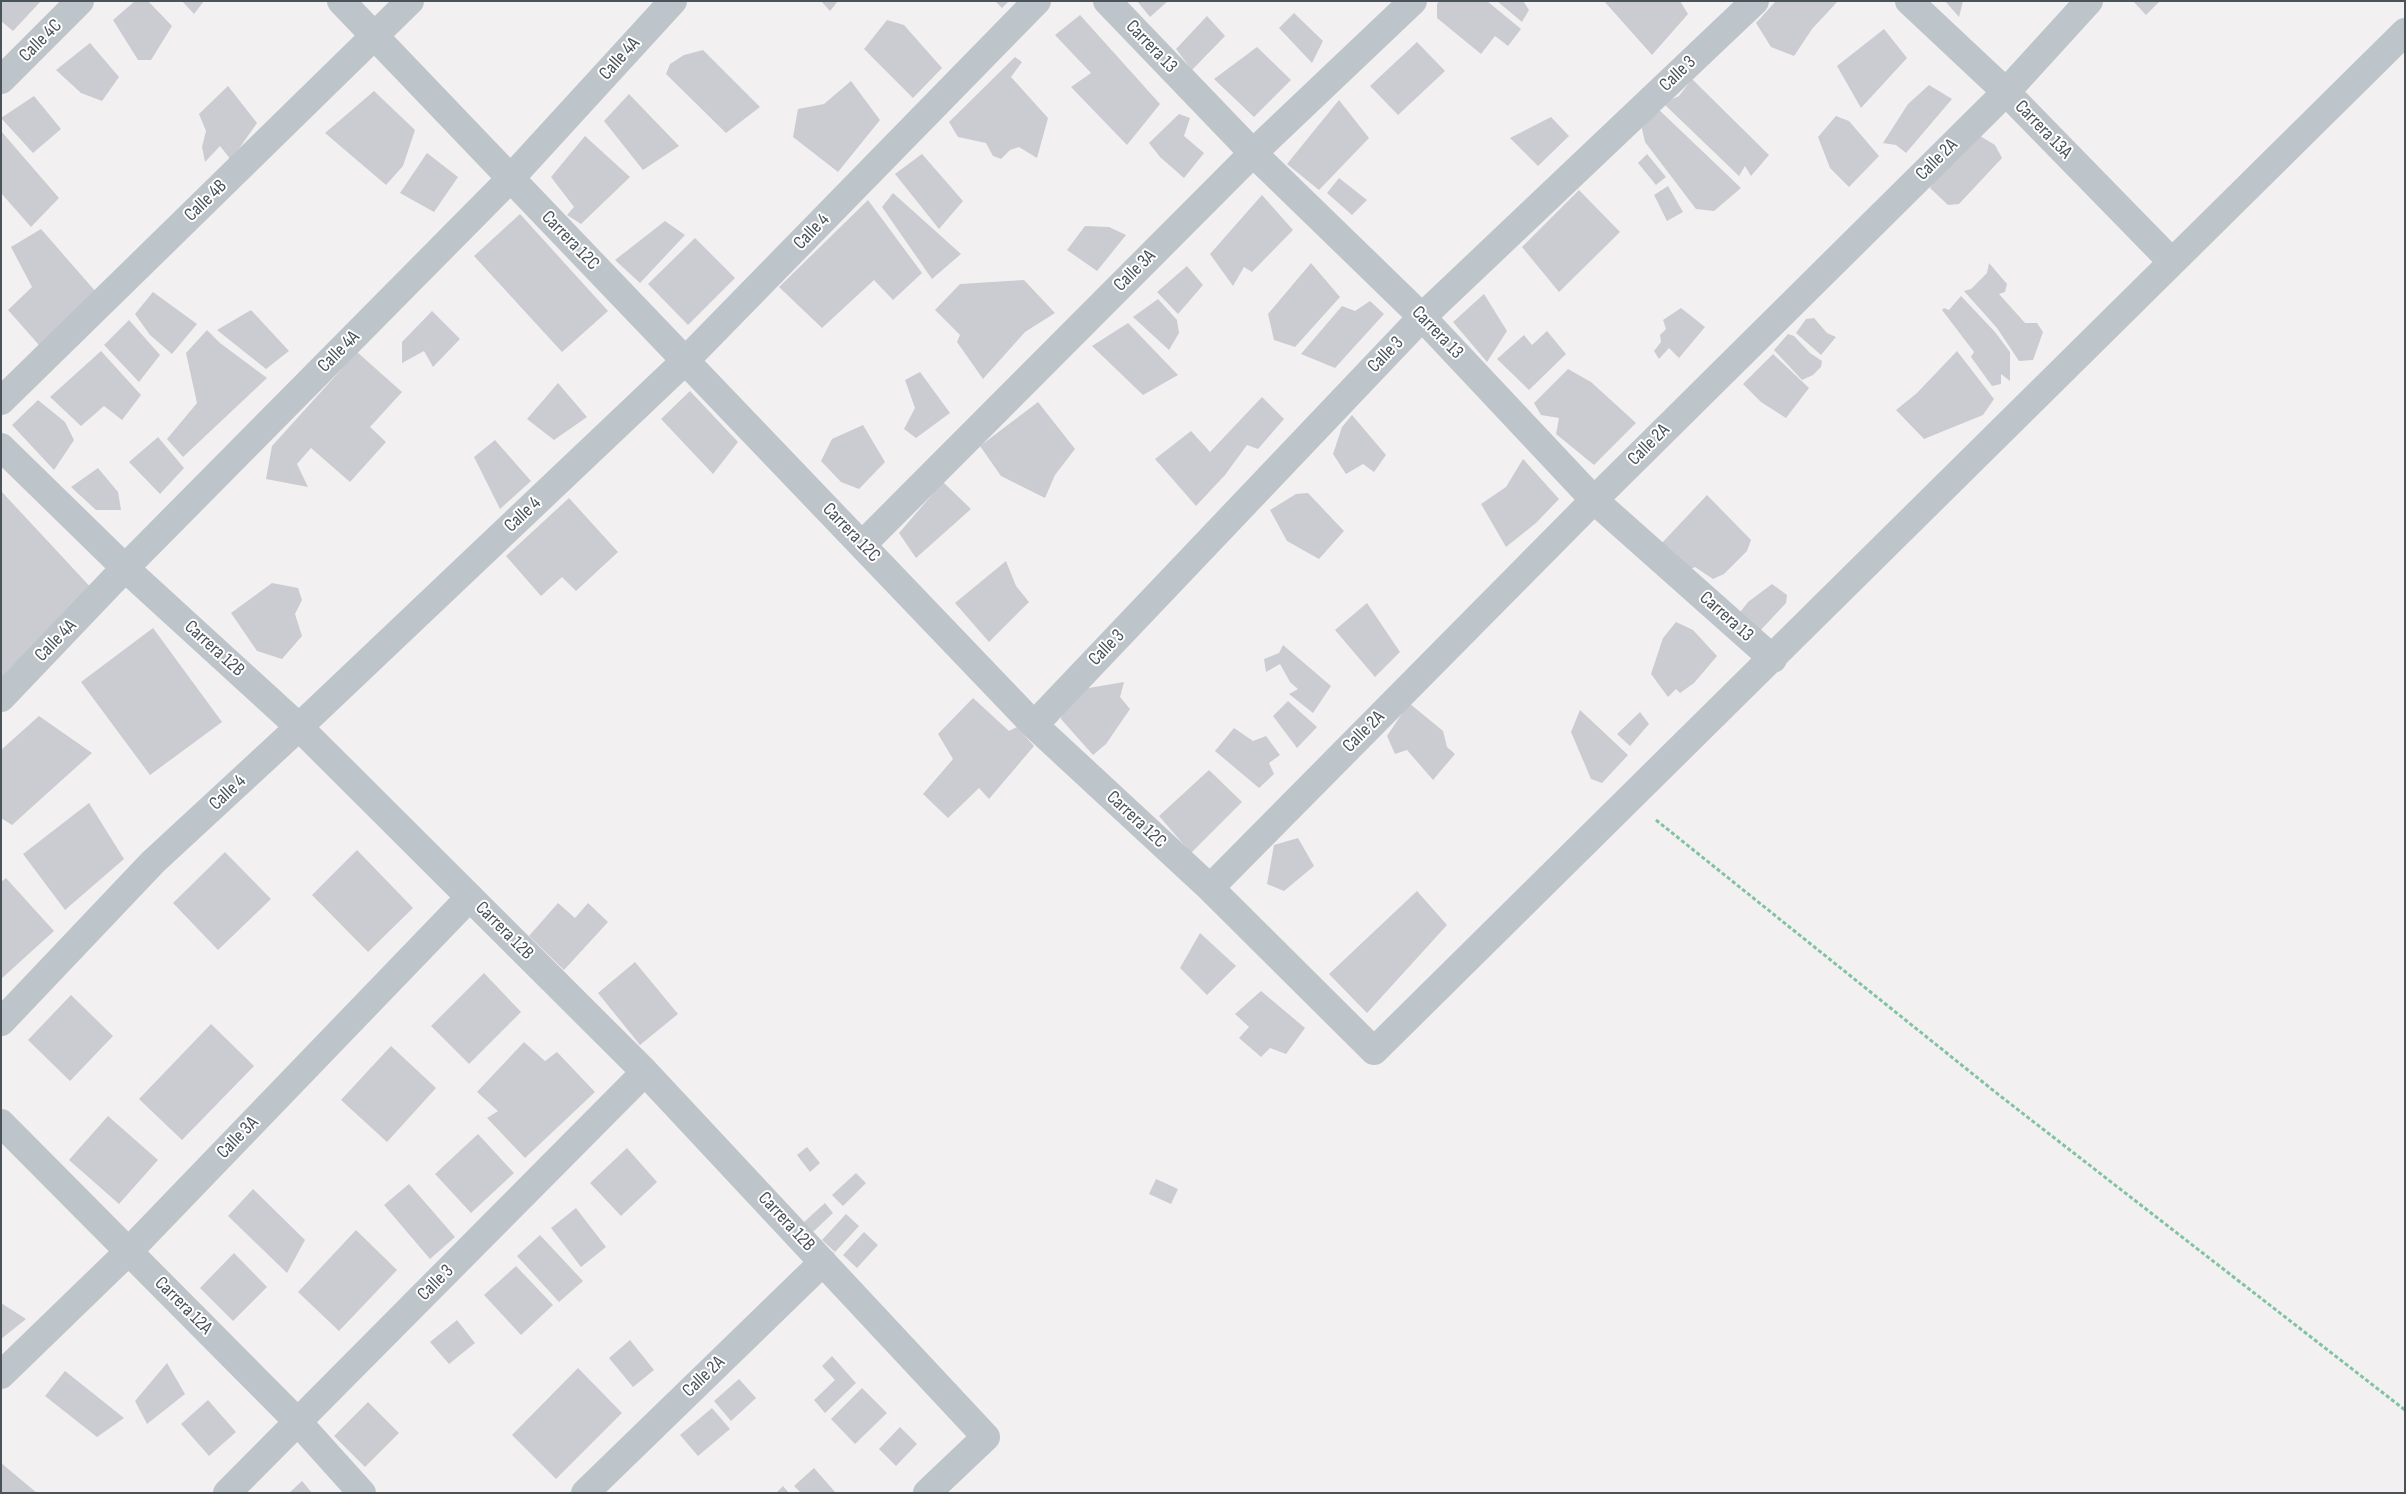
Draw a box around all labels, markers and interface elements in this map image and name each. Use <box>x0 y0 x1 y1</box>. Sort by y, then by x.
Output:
street label: Calle 4C <box>15 15 67 67</box>
street label: Carrera 13 <box>1120 16 1182 78</box>
street label: Calle 4A <box>595 33 645 85</box>
street label: Calle 3 <box>1655 51 1701 97</box>
street label: Carrera 13A <box>2010 96 2076 164</box>
street label: Calle 2A <box>1911 134 1963 186</box>
street label: Calle 4B <box>180 175 232 227</box>
street label: Carrera 12C <box>536 207 604 275</box>
street label: Calle 4 <box>789 209 835 255</box>
street label: Calle 3A <box>1109 245 1161 297</box>
street label: Carrera 13 <box>1406 302 1468 364</box>
street label: Calle 4A <box>313 326 365 378</box>
street label: Calle 3 <box>1363 332 1409 378</box>
street label: Calle 2A <box>1623 419 1675 471</box>
street label: Calle 4 <box>500 492 546 538</box>
street label: Carrera 12C <box>817 499 885 567</box>
street label: Carrera 13 <box>1694 587 1758 647</box>
street label: Calle 4A <box>30 615 82 667</box>
street label: Carrera 12B <box>179 616 249 682</box>
street label: Calle 3 <box>1084 625 1130 671</box>
street label: Calle 2A <box>1338 706 1390 758</box>
street label: Calle 4 <box>205 770 251 816</box>
street label: Carrera 12C <box>1101 786 1171 854</box>
street label: Carrera 12B <box>470 897 538 965</box>
street label: Calle 3A <box>212 1112 264 1164</box>
street label: Carrera 12B <box>753 1188 819 1256</box>
street label: Calle 3 <box>413 1260 459 1306</box>
street label: Carrera 12A <box>149 1272 217 1340</box>
street label: Calle 2A <box>678 1351 730 1403</box>

